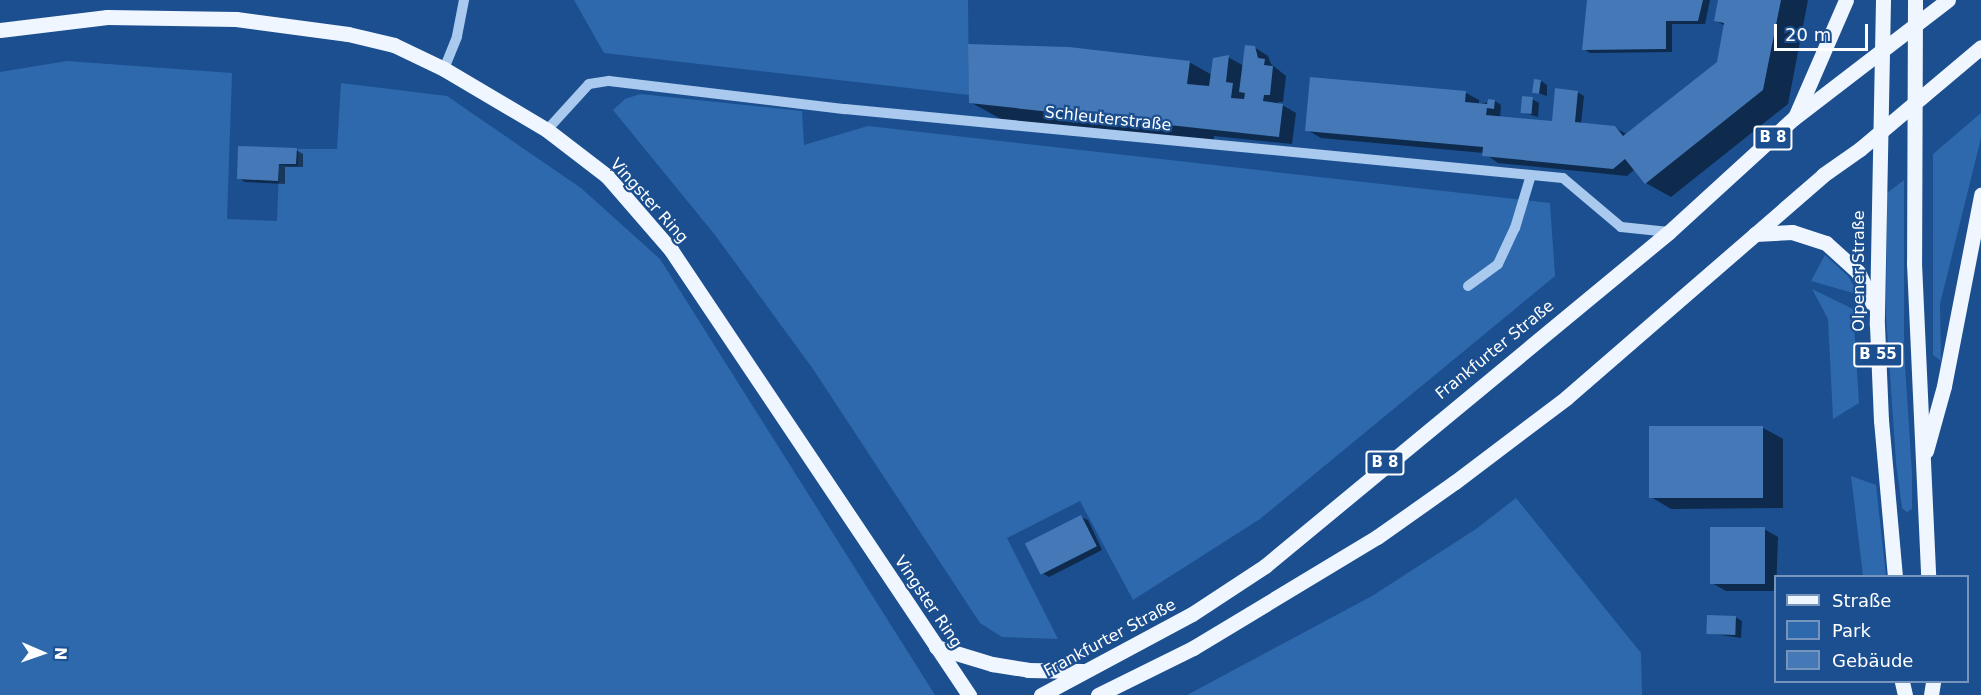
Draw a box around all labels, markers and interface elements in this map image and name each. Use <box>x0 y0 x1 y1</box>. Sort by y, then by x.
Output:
scale bar <box>1777 12 1872 50</box>
text: 20 m <box>1785 24 1831 45</box>
street label: Schleuterstraße <box>1044 103 1172 135</box>
road number: B 8 <box>1752 126 1794 150</box>
street label: Vingster Ring <box>606 155 692 247</box>
street label: Olpener Straße <box>1849 210 1869 332</box>
street label: Frankfurter Straße <box>1432 296 1558 404</box>
road number: B 55 <box>1852 343 1904 367</box>
road number: B 8 <box>1364 451 1406 475</box>
street label: Vingster Ring <box>890 552 966 652</box>
legend <box>1774 575 1969 683</box>
text: Straße <box>1832 590 1891 611</box>
street label: Frankfurter Straße <box>1041 595 1179 681</box>
text: Park <box>1832 620 1871 641</box>
north arrow <box>12 623 72 683</box>
text: N <box>51 647 70 661</box>
text: Gebäude <box>1832 650 1913 671</box>

